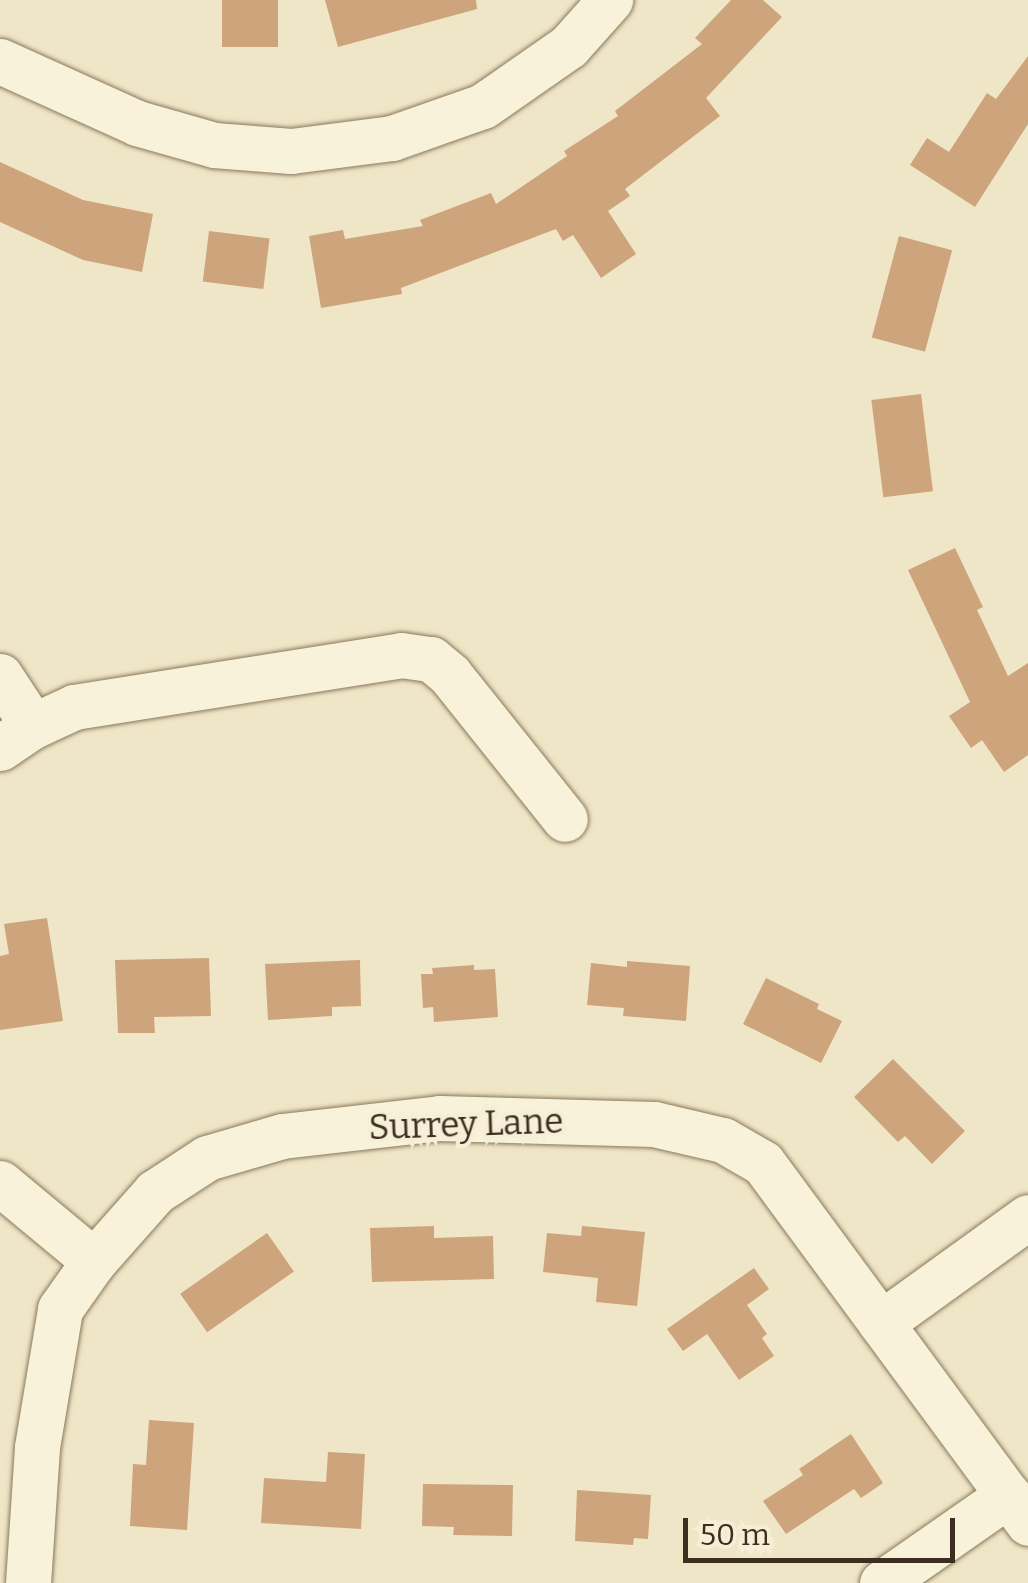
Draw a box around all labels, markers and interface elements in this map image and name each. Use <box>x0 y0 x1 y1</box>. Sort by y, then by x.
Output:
street label: Surrey Lane <box>368 1100 564 1148</box>
scale bar <box>688 1498 960 1560</box>
text: 50 m <box>700 1517 770 1553</box>

